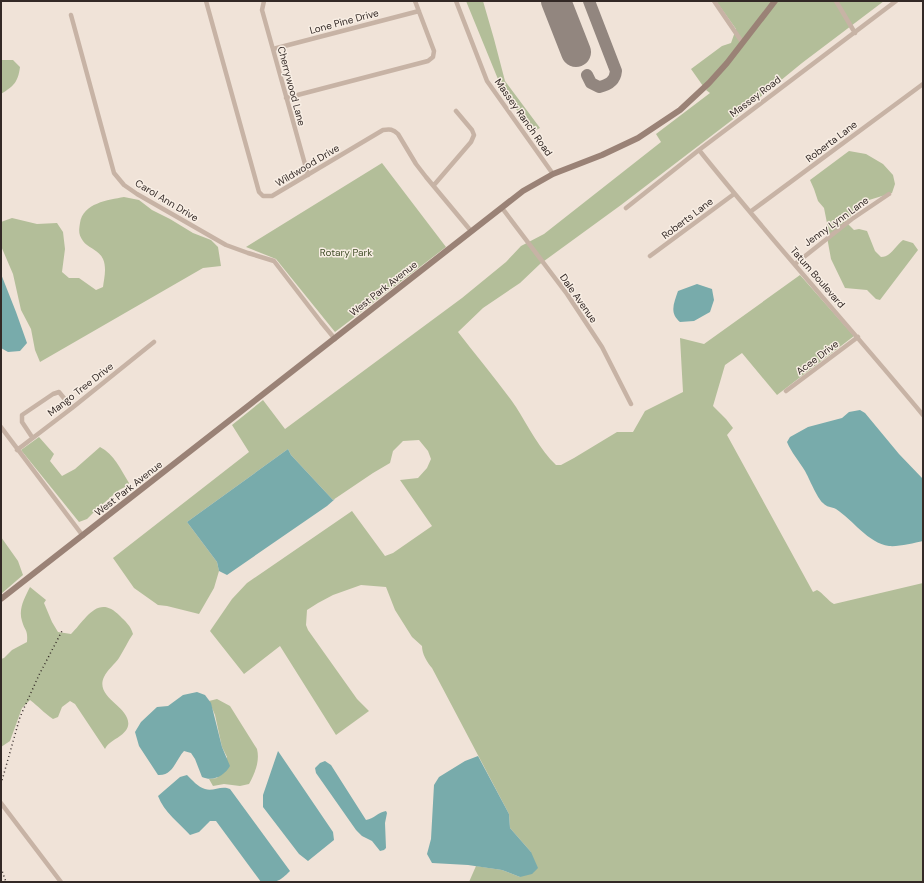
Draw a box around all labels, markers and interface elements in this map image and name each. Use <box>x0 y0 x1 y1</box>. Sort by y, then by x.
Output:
street label: Lone Pine Drive <box>308 6 380 37</box>
street label: Cherrywood Lane <box>275 45 308 128</box>
street label: Massey Road <box>727 73 784 120</box>
street label: Massey Ranch Road <box>492 76 555 159</box>
street label: Roberta Lane <box>803 118 860 165</box>
street label: Wildwood Drive <box>273 141 342 190</box>
street label: Carol Ann Drive <box>133 176 201 225</box>
street label: Jenny Lynn Lane <box>801 193 871 249</box>
street label: Roberts Lane <box>659 195 716 242</box>
street label: Tatum Boulevard <box>787 244 848 311</box>
park label: Rotary Park <box>320 246 372 259</box>
street label: West Park Avenue <box>347 258 420 319</box>
street label: Dale Avenue <box>557 271 600 326</box>
street label: Acee Drive <box>794 337 841 378</box>
street label: Mango Tree Drive <box>45 360 116 419</box>
street label: West Park Avenue <box>92 458 165 519</box>

